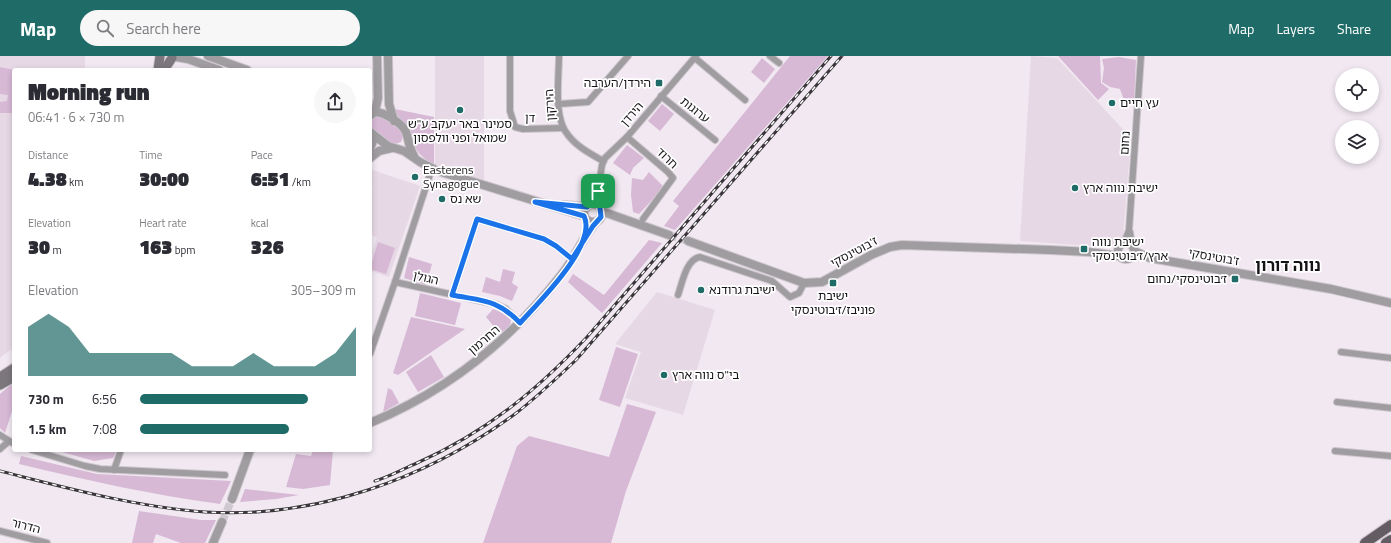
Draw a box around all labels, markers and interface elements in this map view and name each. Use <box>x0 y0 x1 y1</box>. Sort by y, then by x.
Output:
search box <box>80 10 360 46</box>
text: Map <box>20 14 56 43</box>
icon: search <box>94 17 116 39</box>
text: Search here <box>126 17 201 40</box>
text: Map <box>1228 18 1254 39</box>
text: Layers <box>1276 18 1315 39</box>
text: Share <box>1337 18 1371 39</box>
map controls <box>1335 68 1379 164</box>
button: locate <box>1335 68 1379 112</box>
place label: הירדן/הערבה <box>584 73 651 92</box>
text: Morning run <box>28 75 150 109</box>
marker: הירדן/הערבה <box>654 78 664 88</box>
button: share <box>314 81 356 123</box>
street label: הירקון <box>539 88 560 122</box>
street label: ערוגות <box>676 92 714 127</box>
place label: עץ חיים <box>1120 93 1159 112</box>
street label: הירדן <box>615 97 648 130</box>
marker: עץ חיים <box>1107 98 1117 108</box>
marker: סמינר באר יעקב ע"ש שמואל ופני וולפסון <box>455 105 465 115</box>
text: 06:41 · 6 × 730 m <box>28 107 124 127</box>
street label: דן <box>524 108 536 127</box>
place label: סמינר באר יעקב ע"ש שמואל ופני וולפסון <box>408 114 512 147</box>
button: layers <box>1335 120 1379 164</box>
street label: נחום <box>1114 130 1135 156</box>
street label: חרוד <box>652 142 683 173</box>
text: Distance <box>28 147 68 163</box>
text: Time <box>139 147 162 163</box>
text: Pace <box>251 147 273 163</box>
place label: Easterens Synagogue <box>423 160 479 193</box>
text: 4.38 <box>28 163 67 194</box>
text: 30:00 <box>139 163 189 194</box>
text: 6:51 <box>251 163 289 194</box>
marker: Easterens Synagogue <box>410 172 420 182</box>
text: km <box>67 174 84 190</box>
text: /km <box>289 174 311 190</box>
pin <box>581 174 615 208</box>
place label: ישיבת נווה ארץ <box>1083 178 1158 197</box>
icon: arrive <box>587 180 609 202</box>
marker: ישיבת נווה ארץ <box>1070 183 1080 193</box>
place label: שא נס <box>450 189 481 208</box>
marker: שא נס <box>437 194 447 204</box>
text: Elevation <box>28 215 71 231</box>
text: Heart rate <box>139 215 187 231</box>
text: kcal <box>251 215 269 231</box>
text: 30 <box>28 231 50 262</box>
text: 163 <box>139 231 172 262</box>
text: 326 <box>251 231 284 262</box>
street label: ז'בוטינסקי <box>827 231 881 272</box>
place label: ישיבת נווה ארץ/ז׳בוטינסקי <box>1092 232 1169 265</box>
text: m <box>50 242 62 258</box>
text: bpm <box>172 242 196 258</box>
street label: ז'בוטינסקי <box>1187 243 1241 270</box>
marker: ישיבת נווה ארץ/ז׳בוטינסקי <box>1079 244 1089 254</box>
district label: נווה דורון <box>1255 253 1321 277</box>
street label: הגולן <box>411 265 441 290</box>
place label: ז׳בוטינסקי/נחום <box>1147 269 1227 288</box>
marker: ז׳בוטינסקי/נחום <box>1230 274 1240 284</box>
marker: ישיבת פוניבז/ז׳בוטינסקי <box>828 278 838 288</box>
text: Elevation <box>28 280 79 300</box>
text: 305–309 m <box>290 280 356 300</box>
place label: ישיבת גרודנא <box>709 280 775 299</box>
marker: ישיבת גרודנא <box>696 285 706 295</box>
place label: ישיבת פוניבז/ז׳בוטינסקי <box>791 286 875 319</box>
street label: החרמון <box>463 320 504 359</box>
place label: בי"ס נווה ארץ <box>672 365 740 384</box>
marker: בי"ס נווה ארץ <box>659 370 669 380</box>
text: 730 m <box>28 389 64 409</box>
text: 6:56 <box>92 389 117 409</box>
text: 1.5 km <box>28 419 66 439</box>
text: 7:08 <box>92 419 117 439</box>
street label: הדרור <box>9 513 43 538</box>

